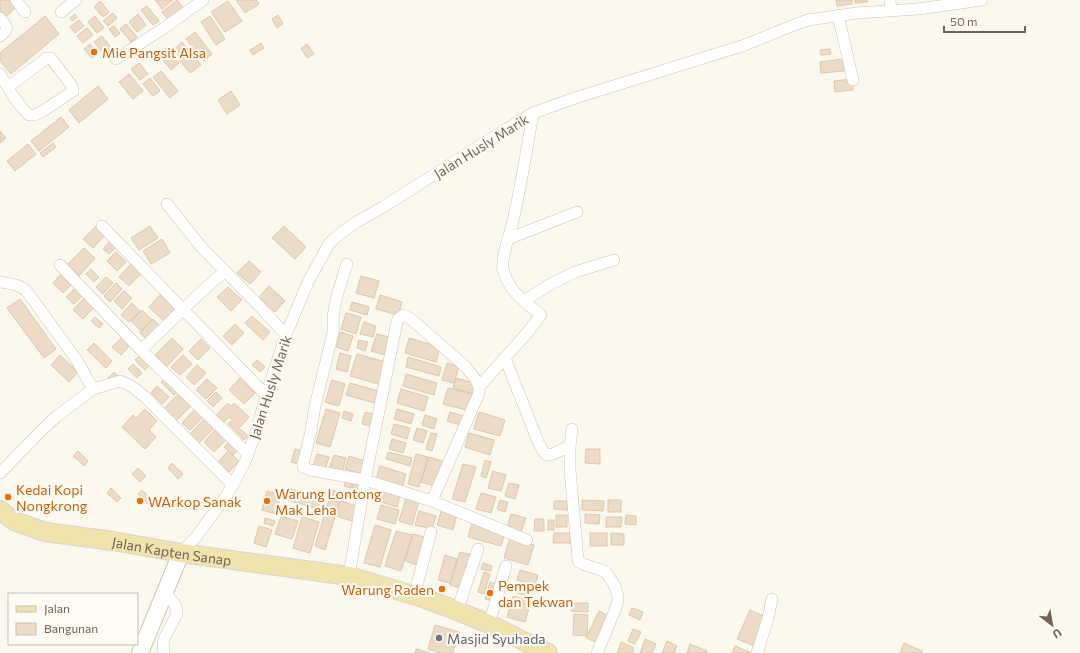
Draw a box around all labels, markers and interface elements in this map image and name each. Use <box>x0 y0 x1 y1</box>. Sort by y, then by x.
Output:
scale bar <box>944 8 1025 34</box>
text: 50 m <box>950 14 978 28</box>
place label: Mie Pangsit Alsa <box>102 44 206 61</box>
marker: Mie Pangsit Alsa <box>89 47 99 57</box>
street label: Jalan Husly Marik <box>430 110 532 182</box>
street label: Jalan Husly Marik <box>245 332 295 441</box>
place label: Kedai Kopi Nongkrong <box>16 481 88 514</box>
place label: Warung Lontong Mak Leha <box>275 485 382 518</box>
marker: Kedai Kopi Nongkrong <box>3 492 13 502</box>
place label: WArkop Sanak <box>148 493 242 510</box>
marker: WArkop Sanak <box>135 496 145 506</box>
marker: Warung Lontong Mak Leha <box>262 496 272 506</box>
street label: Jalan Kapten Sanap <box>111 533 233 568</box>
place label: Pempek dan Tekwan <box>498 577 573 610</box>
place label: Warung Raden <box>341 581 434 598</box>
marker: Warung Raden <box>437 584 447 594</box>
marker: Pempek dan Tekwan <box>485 588 495 598</box>
legend <box>8 593 138 645</box>
text: Jalan <box>44 601 70 616</box>
north arrow <box>1032 605 1072 645</box>
text: Bangunan <box>44 621 98 635</box>
text: U <box>1051 626 1064 642</box>
place label: Masjid Syuhada <box>447 630 546 647</box>
marker: Masjid Syuhada <box>434 633 444 643</box>

